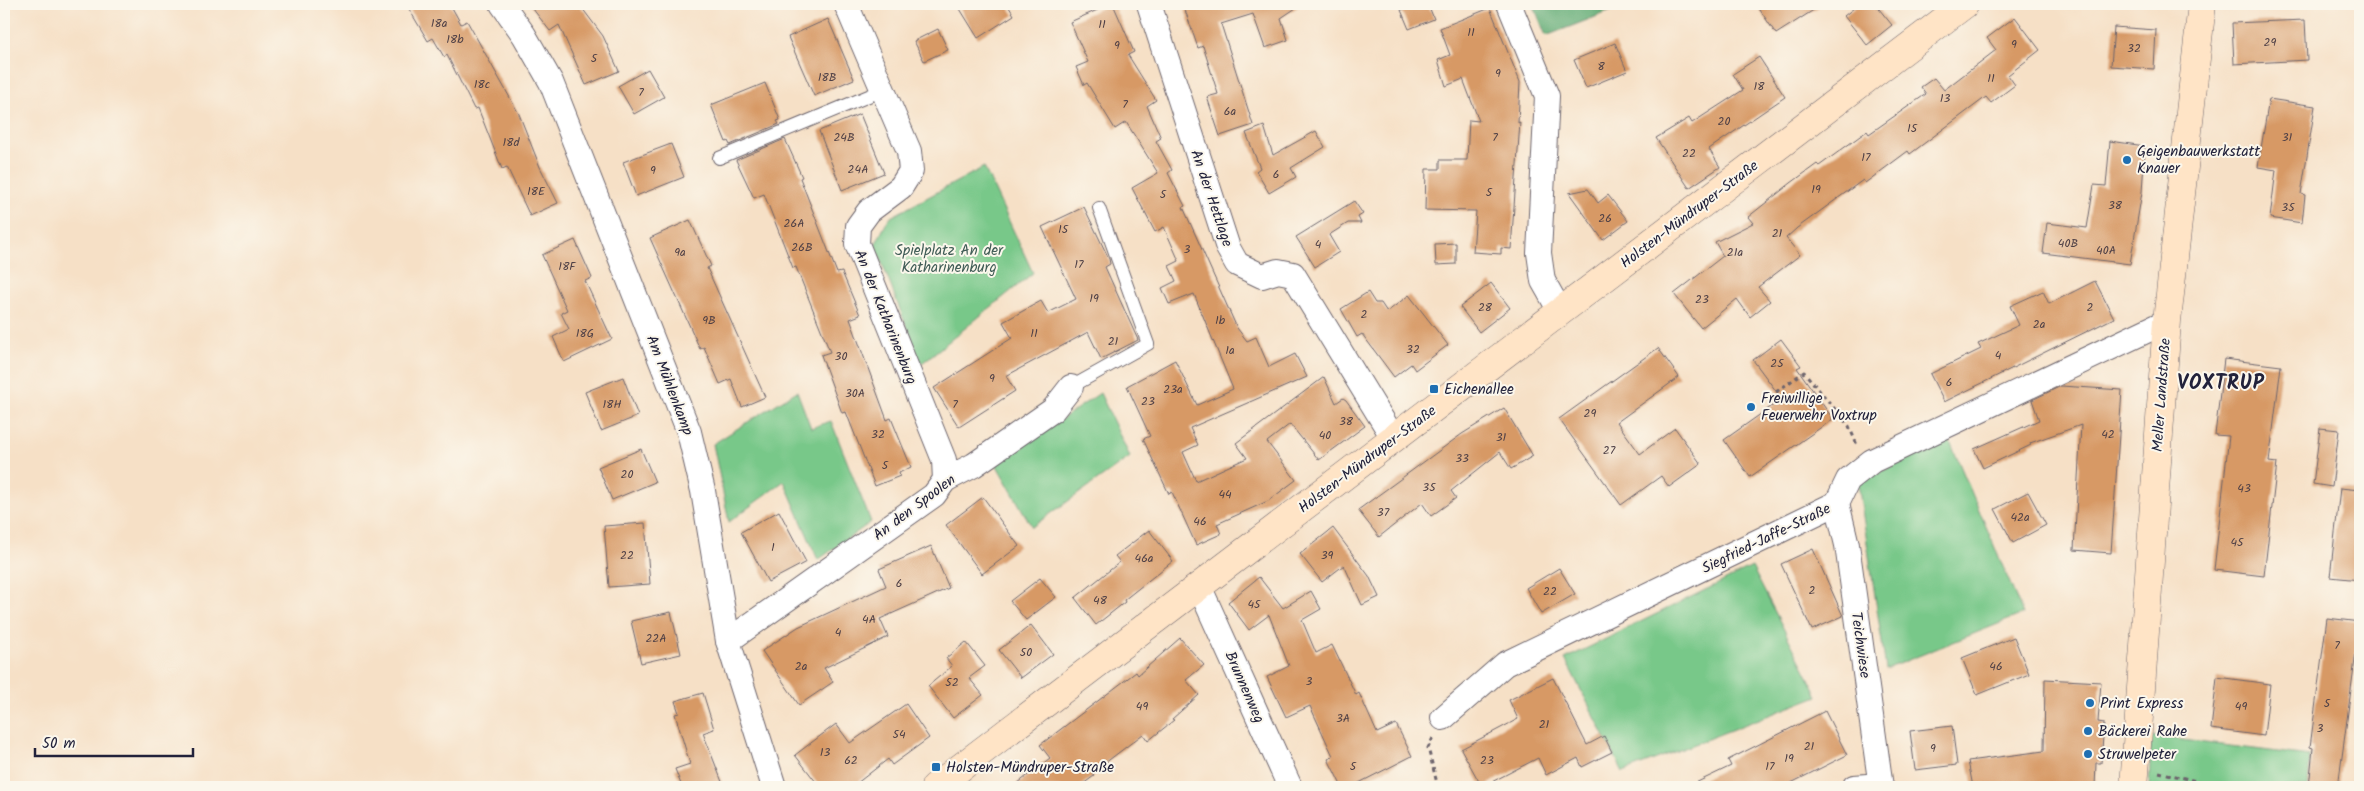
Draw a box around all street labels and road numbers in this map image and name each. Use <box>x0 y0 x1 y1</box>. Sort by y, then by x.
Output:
street label: An der Hettlage <box>1183 147 1239 250</box>
street label: Holsten-Mündruper-Straße <box>1615 154 1764 275</box>
street label: An der Katharinenburg <box>847 246 923 388</box>
street label: Am Mühlenkamp <box>639 332 699 439</box>
street label: Meller Landstraße <box>2146 337 2178 453</box>
street label: Holsten-Mündruper-Straße <box>1293 399 1442 520</box>
street label: An den Spoolen <box>868 469 961 547</box>
street label: Siegfried-Jaffe-Straße <box>1698 497 1835 581</box>
street label: Teichwiese <box>1843 610 1877 680</box>
street label: Brunnenweg <box>1218 648 1271 727</box>

